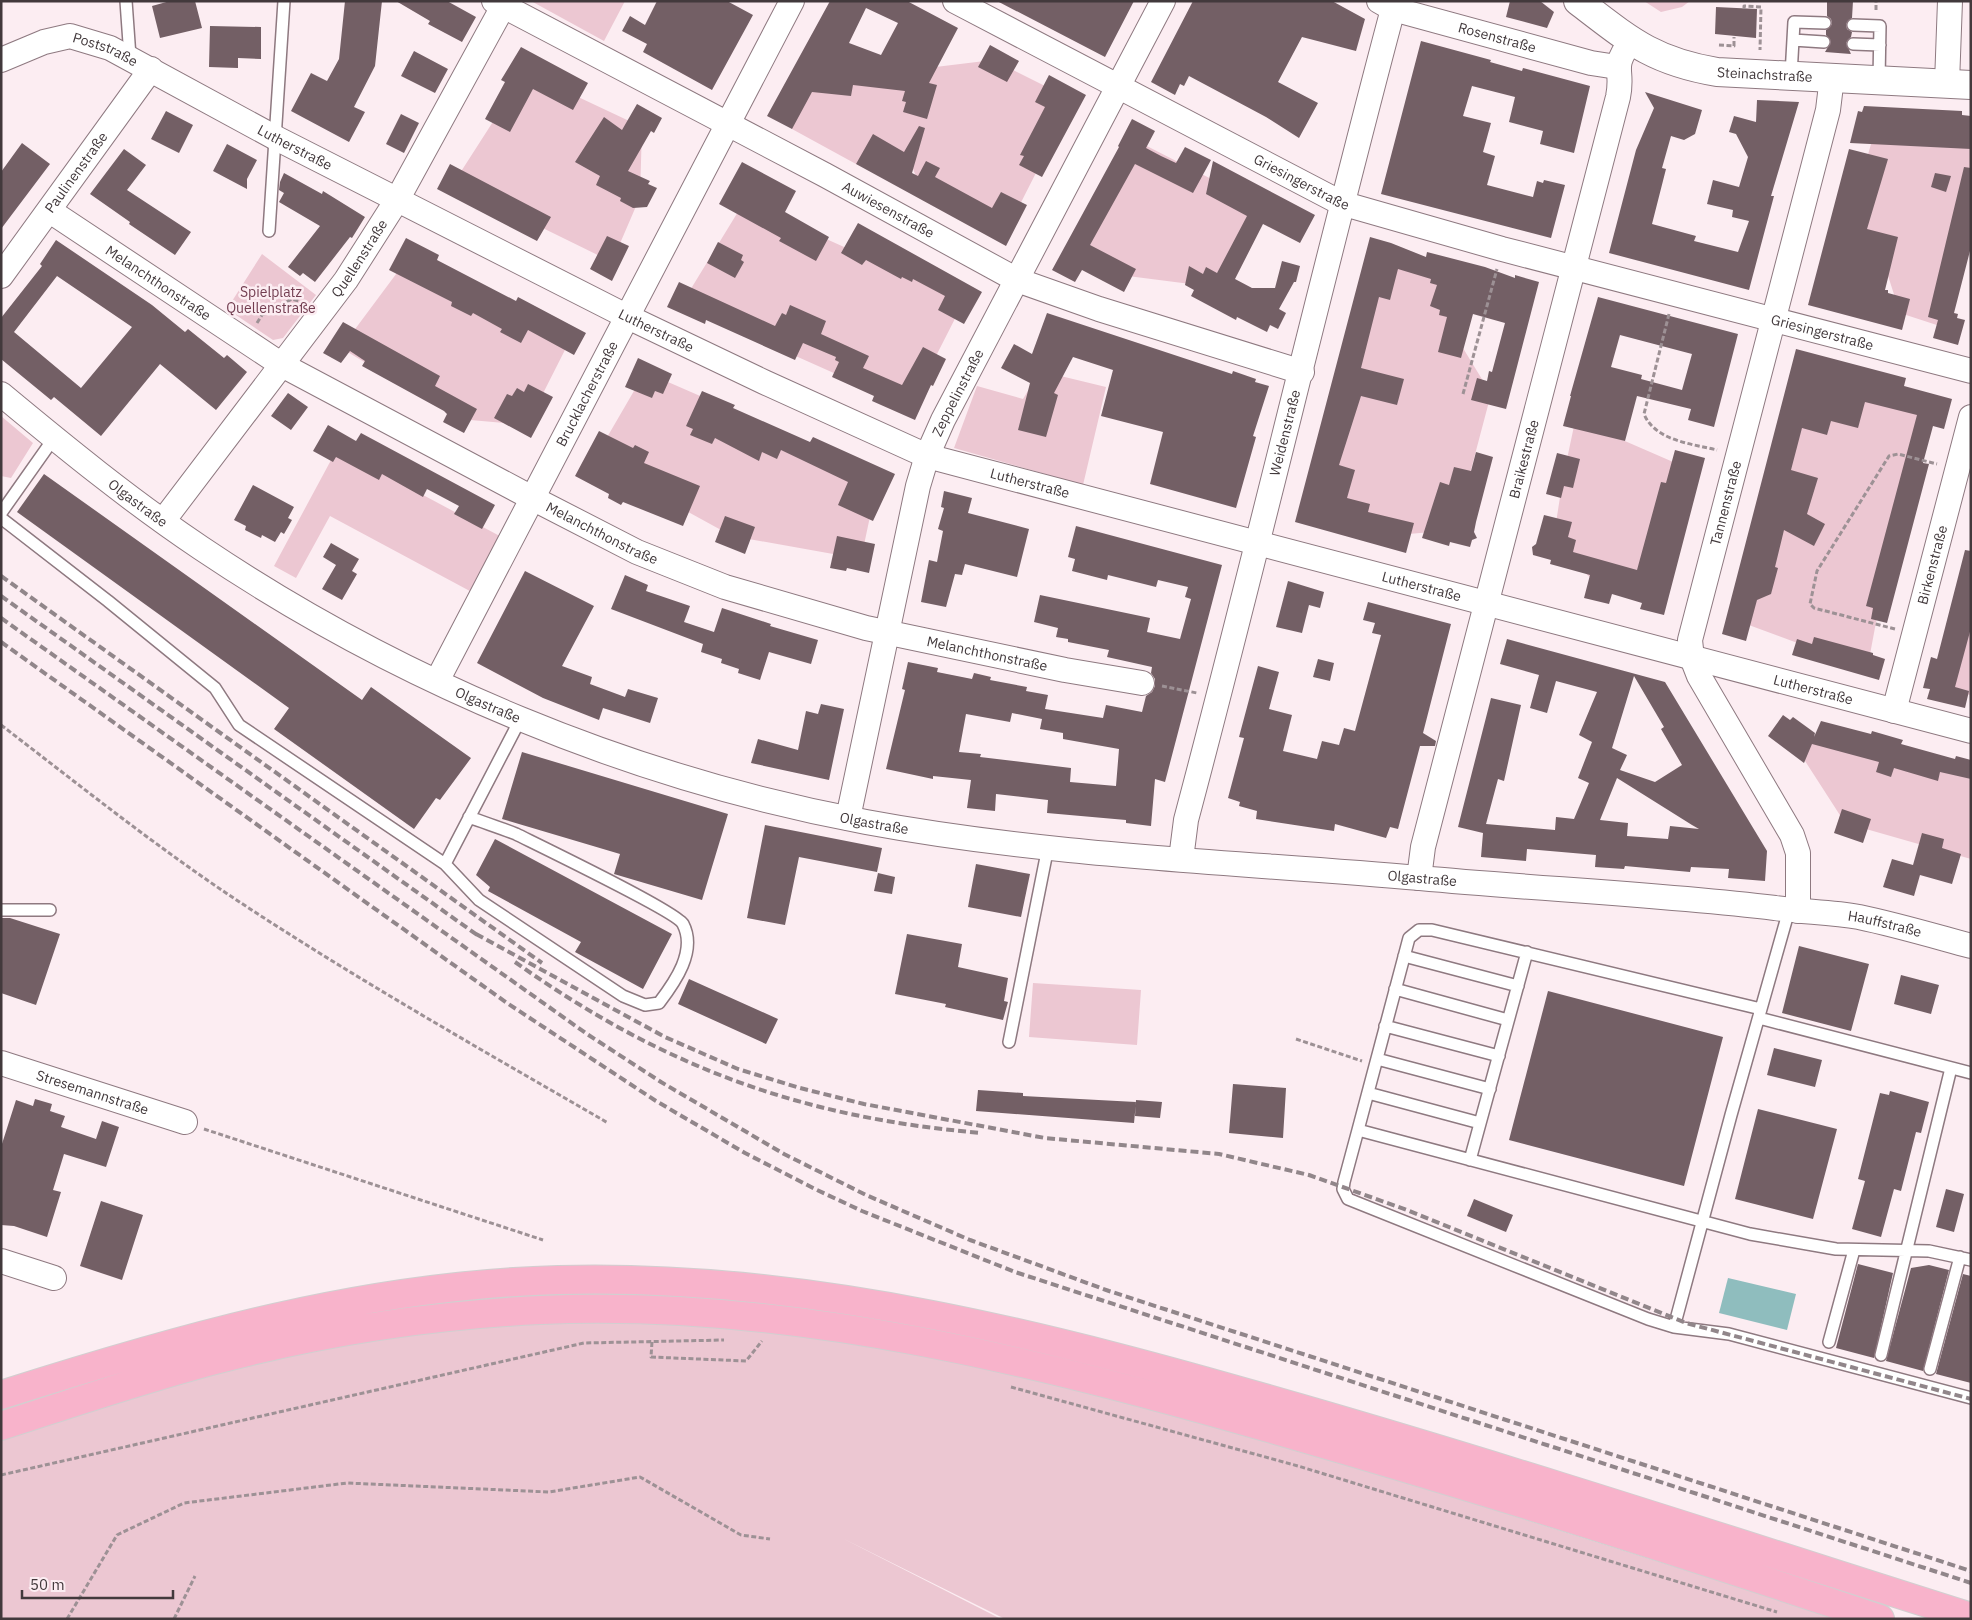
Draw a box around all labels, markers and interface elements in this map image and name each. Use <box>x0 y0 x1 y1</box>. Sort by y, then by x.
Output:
street label: Rosenstraße <box>1456 18 1538 57</box>
street label: Poststraße <box>71 28 141 70</box>
street label: Steinachstraße <box>1716 63 1813 86</box>
street label: Lutherstraße <box>254 121 335 174</box>
street label: Paulinenstraße <box>41 128 112 216</box>
street label: Griesingerstraße <box>1251 150 1351 214</box>
street label: Auwiesenstraße <box>839 177 938 242</box>
street label: Quellenstraße <box>327 216 392 301</box>
street label: Melanchthonstraße <box>102 241 215 325</box>
park label: Spielplatz Quellenstraße <box>226 283 316 317</box>
street label: Lutherstraße <box>615 305 697 356</box>
street label: Griesingerstraße <box>1769 310 1876 354</box>
street label: Brucklacherstraße <box>552 338 622 450</box>
street label: Zeppelinstraße <box>928 346 988 439</box>
street label: Weidenstraße <box>1266 388 1304 478</box>
street label: Braikestraße <box>1505 417 1543 501</box>
street label: Tannenstraße <box>1706 459 1745 548</box>
street label: Lutherstraße <box>988 464 1072 502</box>
street label: Olgastraße <box>105 475 171 531</box>
street label: Melanchthonstraße <box>543 498 661 569</box>
street label: Birkenstraße <box>1913 523 1951 607</box>
street label: Lutherstraße <box>1380 567 1464 605</box>
street label: Melanchthonstraße <box>925 632 1049 675</box>
street label: Lutherstraße <box>1772 670 1855 709</box>
street label: Olgastraße <box>452 683 524 727</box>
street label: Olgastraße <box>838 808 910 838</box>
street label: Olgastraße <box>1387 866 1458 890</box>
street label: Hauffstraße <box>1847 906 1924 941</box>
street label: Stresemannstraße <box>34 1066 151 1119</box>
scale bar <box>22 1568 174 1600</box>
text: 50 m <box>30 1575 65 1594</box>

